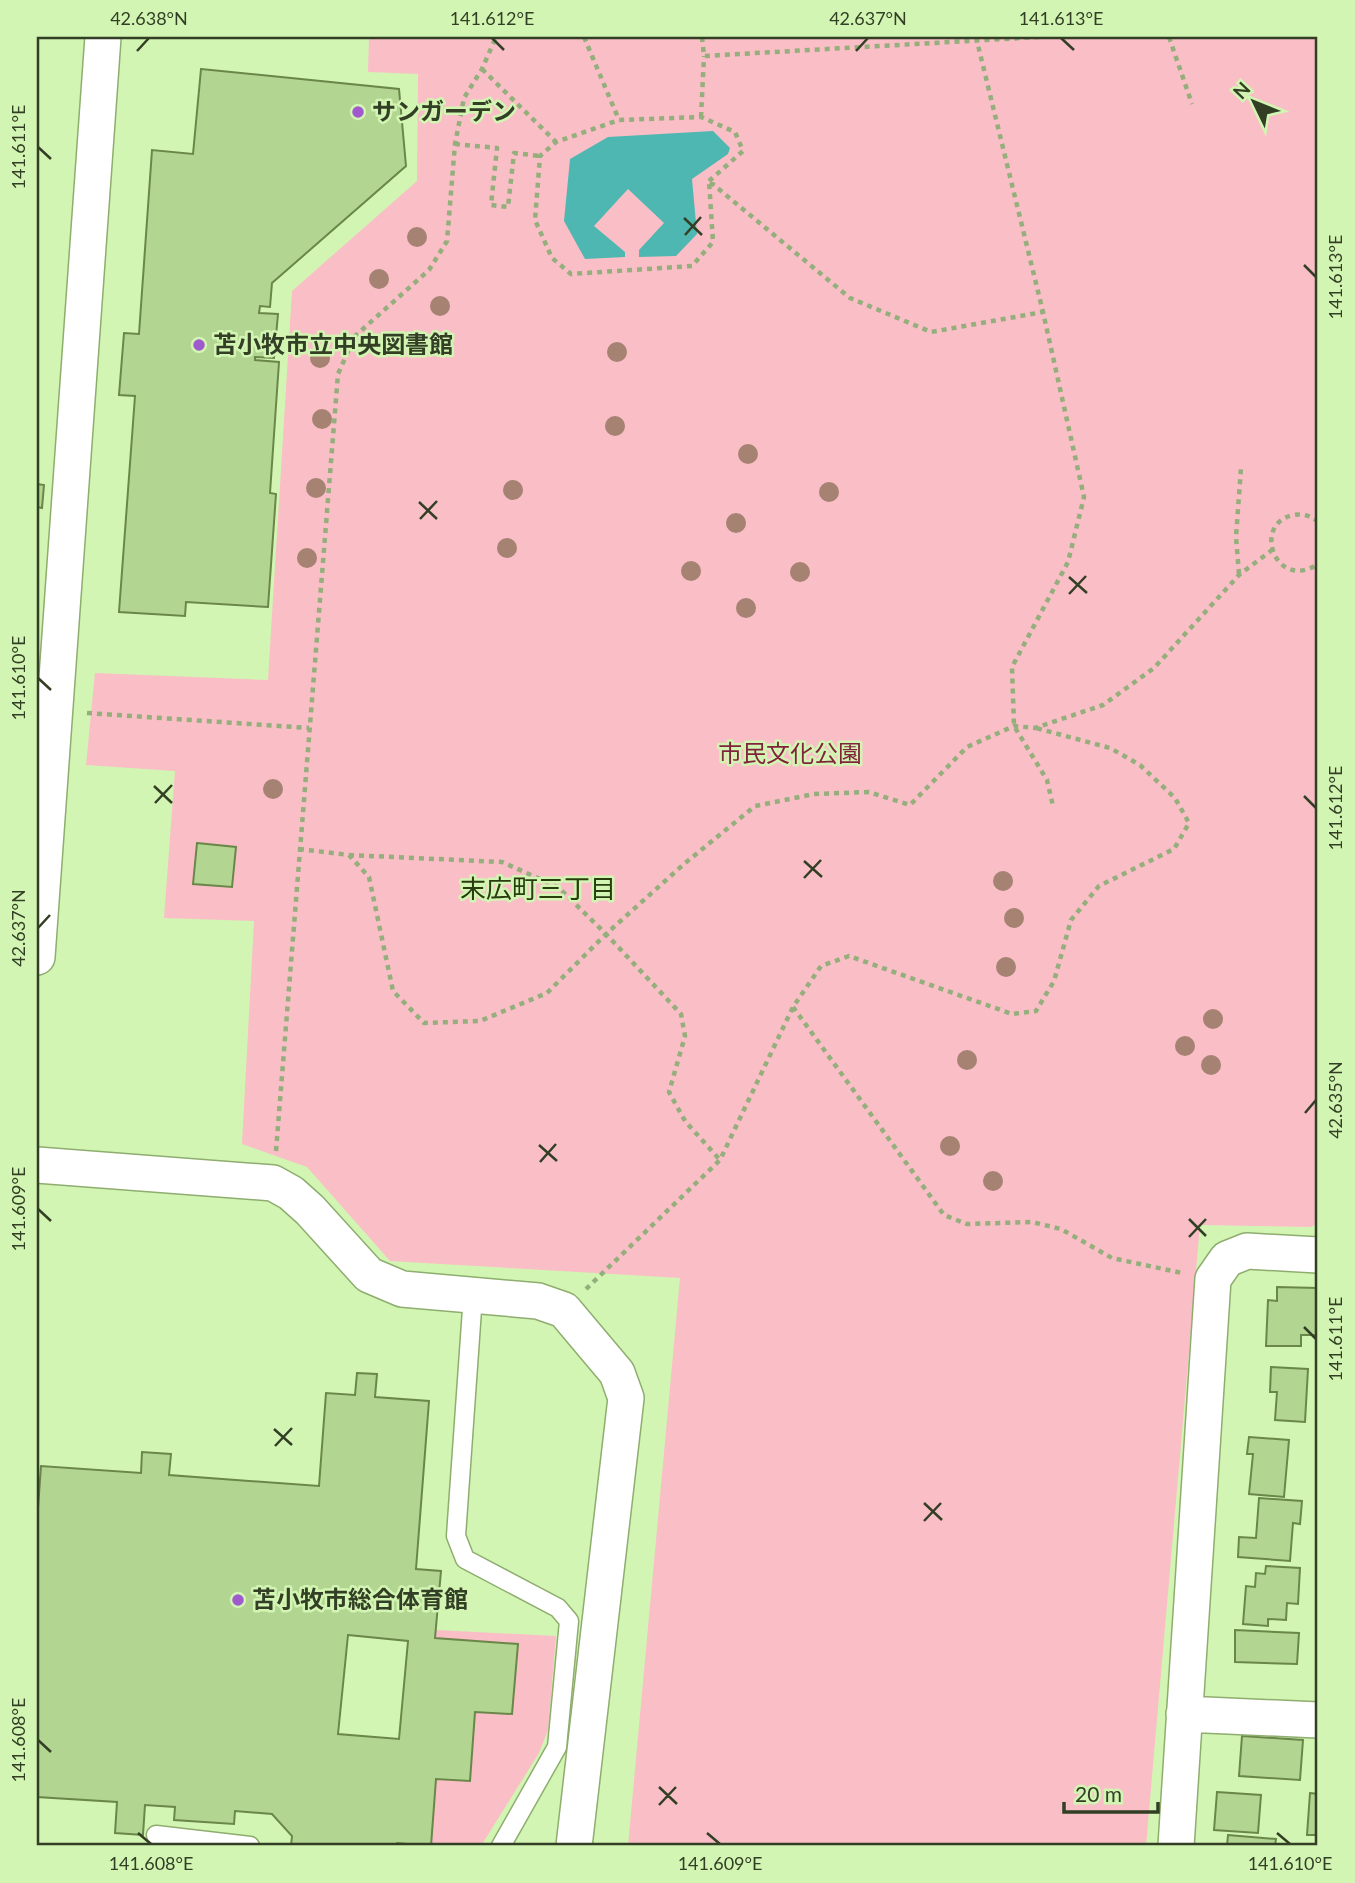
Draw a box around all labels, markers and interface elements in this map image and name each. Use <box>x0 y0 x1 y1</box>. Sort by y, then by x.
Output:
text: 42.638°N <box>110 7 188 29</box>
text: 141.612°E <box>450 7 534 29</box>
text: 42.637°N <box>829 7 907 29</box>
text: 141.613°E <box>1019 7 1103 29</box>
north arrow <box>1218 66 1288 136</box>
text: N <box>1228 77 1255 103</box>
place label: サンガーデン <box>372 96 516 125</box>
marker: サンガーデン <box>350 104 366 120</box>
text: 141.611°E <box>7 105 29 189</box>
text: 141.613°E <box>1324 235 1346 319</box>
place label: 苫小牧市立中央図書館 <box>213 329 453 358</box>
marker: 苫小牧市立中央図書館 <box>191 337 207 353</box>
text: 141.610°E <box>7 636 29 720</box>
park label: 市民文化公園 <box>718 738 862 767</box>
text: 141.612°E <box>1324 766 1346 850</box>
district label: 末広町三丁目 <box>460 872 616 904</box>
text: 42.637°N <box>7 889 29 967</box>
text: 42.635°N <box>1324 1061 1346 1139</box>
text: 141.609°E <box>7 1167 29 1251</box>
text: 141.611°E <box>1324 1297 1346 1381</box>
place label: 苫小牧市総合体育館 <box>252 1584 468 1613</box>
marker: 苫小牧市総合体育館 <box>230 1592 246 1608</box>
text: 141.608°E <box>7 1698 29 1782</box>
scale bar <box>1064 1771 1159 1815</box>
text: 20 m <box>1075 1781 1122 1806</box>
text: 141.608°E <box>109 1852 193 1874</box>
text: 141.609°E <box>678 1852 762 1874</box>
text: 141.610°E <box>1248 1852 1332 1874</box>

